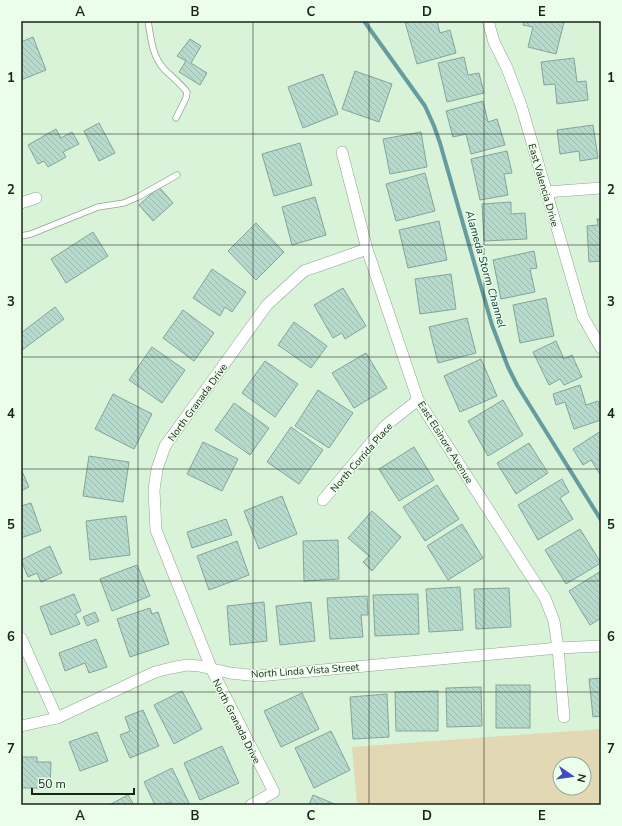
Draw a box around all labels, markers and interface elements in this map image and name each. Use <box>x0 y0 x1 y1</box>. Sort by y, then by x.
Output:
text: A <box>75 3 85 21</box>
text: B <box>191 3 200 21</box>
text: C <box>307 3 316 21</box>
text: D <box>422 3 432 21</box>
text: E <box>538 3 546 21</box>
text: 1 <box>7 69 15 87</box>
text: 1 <box>607 69 615 87</box>
street label: East Valencia Drive <box>524 142 562 229</box>
text: 2 <box>7 181 15 199</box>
text: 2 <box>607 181 615 199</box>
water label: Alameda Storm Channel <box>461 208 509 330</box>
text: 3 <box>7 293 15 311</box>
text: 3 <box>607 293 615 311</box>
street label: North Granada Drive <box>165 361 231 444</box>
street label: East Elsinore Avenue <box>414 399 476 486</box>
text: 4 <box>7 405 15 423</box>
text: 4 <box>607 405 615 423</box>
street label: North Corrida Place <box>328 420 396 496</box>
text: 5 <box>7 516 15 534</box>
text: 5 <box>607 516 615 534</box>
text: 6 <box>7 628 15 646</box>
text: 6 <box>607 628 615 646</box>
street label: North Linda Vista Street <box>251 660 360 682</box>
street label: North Granada Drive <box>209 677 263 766</box>
text: 7 <box>7 740 15 758</box>
text: 7 <box>607 740 615 758</box>
north arrow <box>552 756 592 796</box>
scale bar <box>32 770 134 796</box>
text: N <box>573 772 589 784</box>
text: 50 m <box>38 776 66 792</box>
text: A <box>75 807 85 825</box>
text: B <box>191 807 200 825</box>
text: C <box>307 807 316 825</box>
text: D <box>422 807 432 825</box>
text: E <box>538 807 546 825</box>

